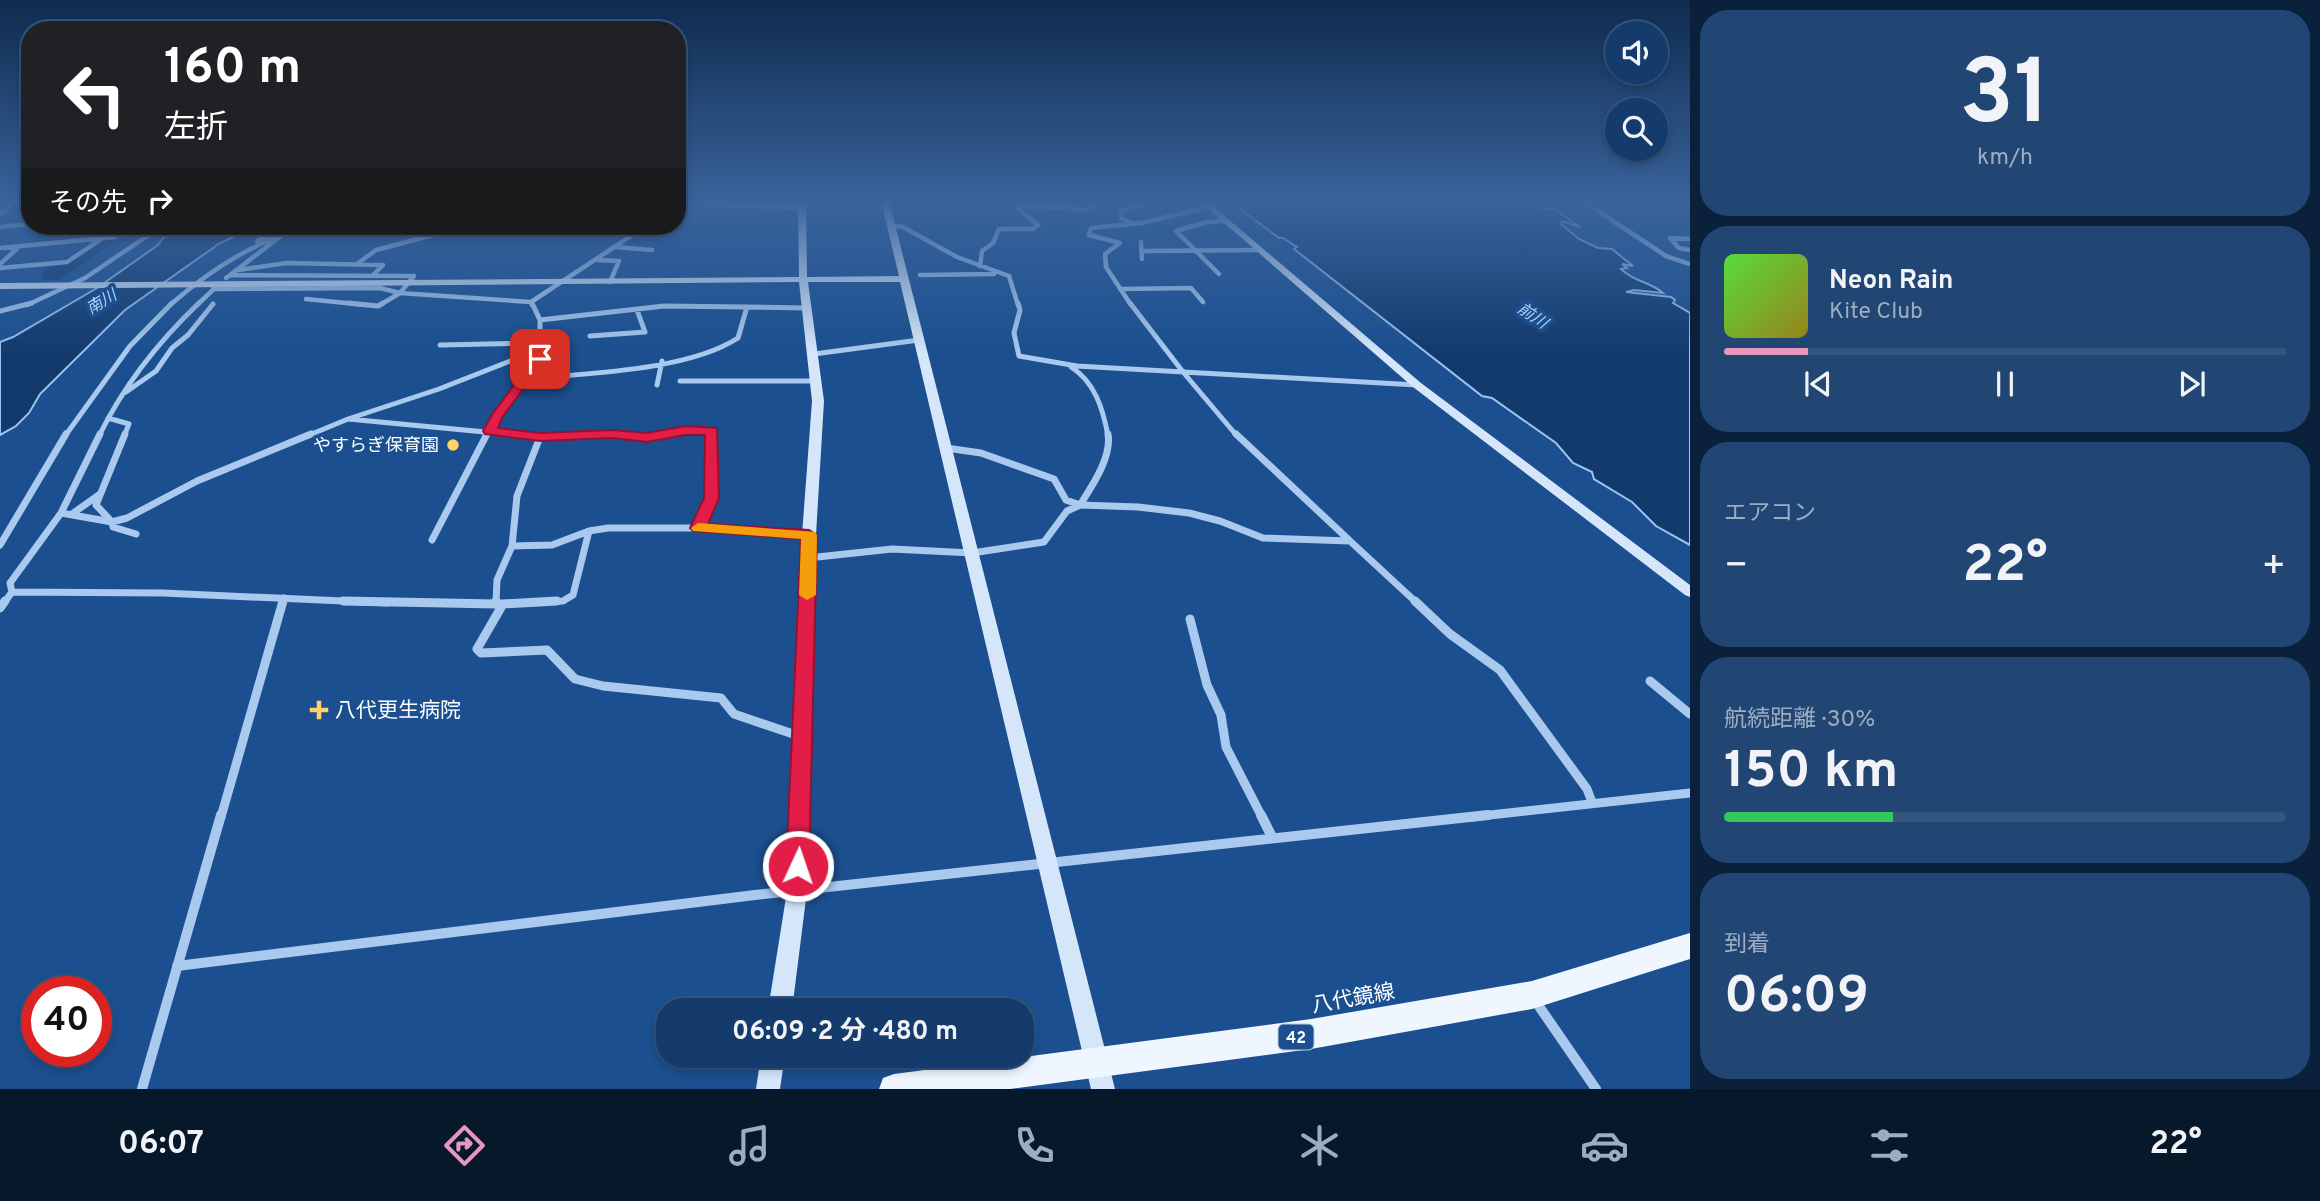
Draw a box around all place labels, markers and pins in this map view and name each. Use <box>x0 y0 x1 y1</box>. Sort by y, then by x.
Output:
pin <box>510 329 570 389</box>
place label: やすらぎ保育園 <box>313 435 439 458</box>
marker: やすらぎ保育園 <box>445 437 461 453</box>
place label: 八代更生病院 <box>335 698 461 725</box>
marker: 八代更生病院 <box>309 700 329 720</box>

